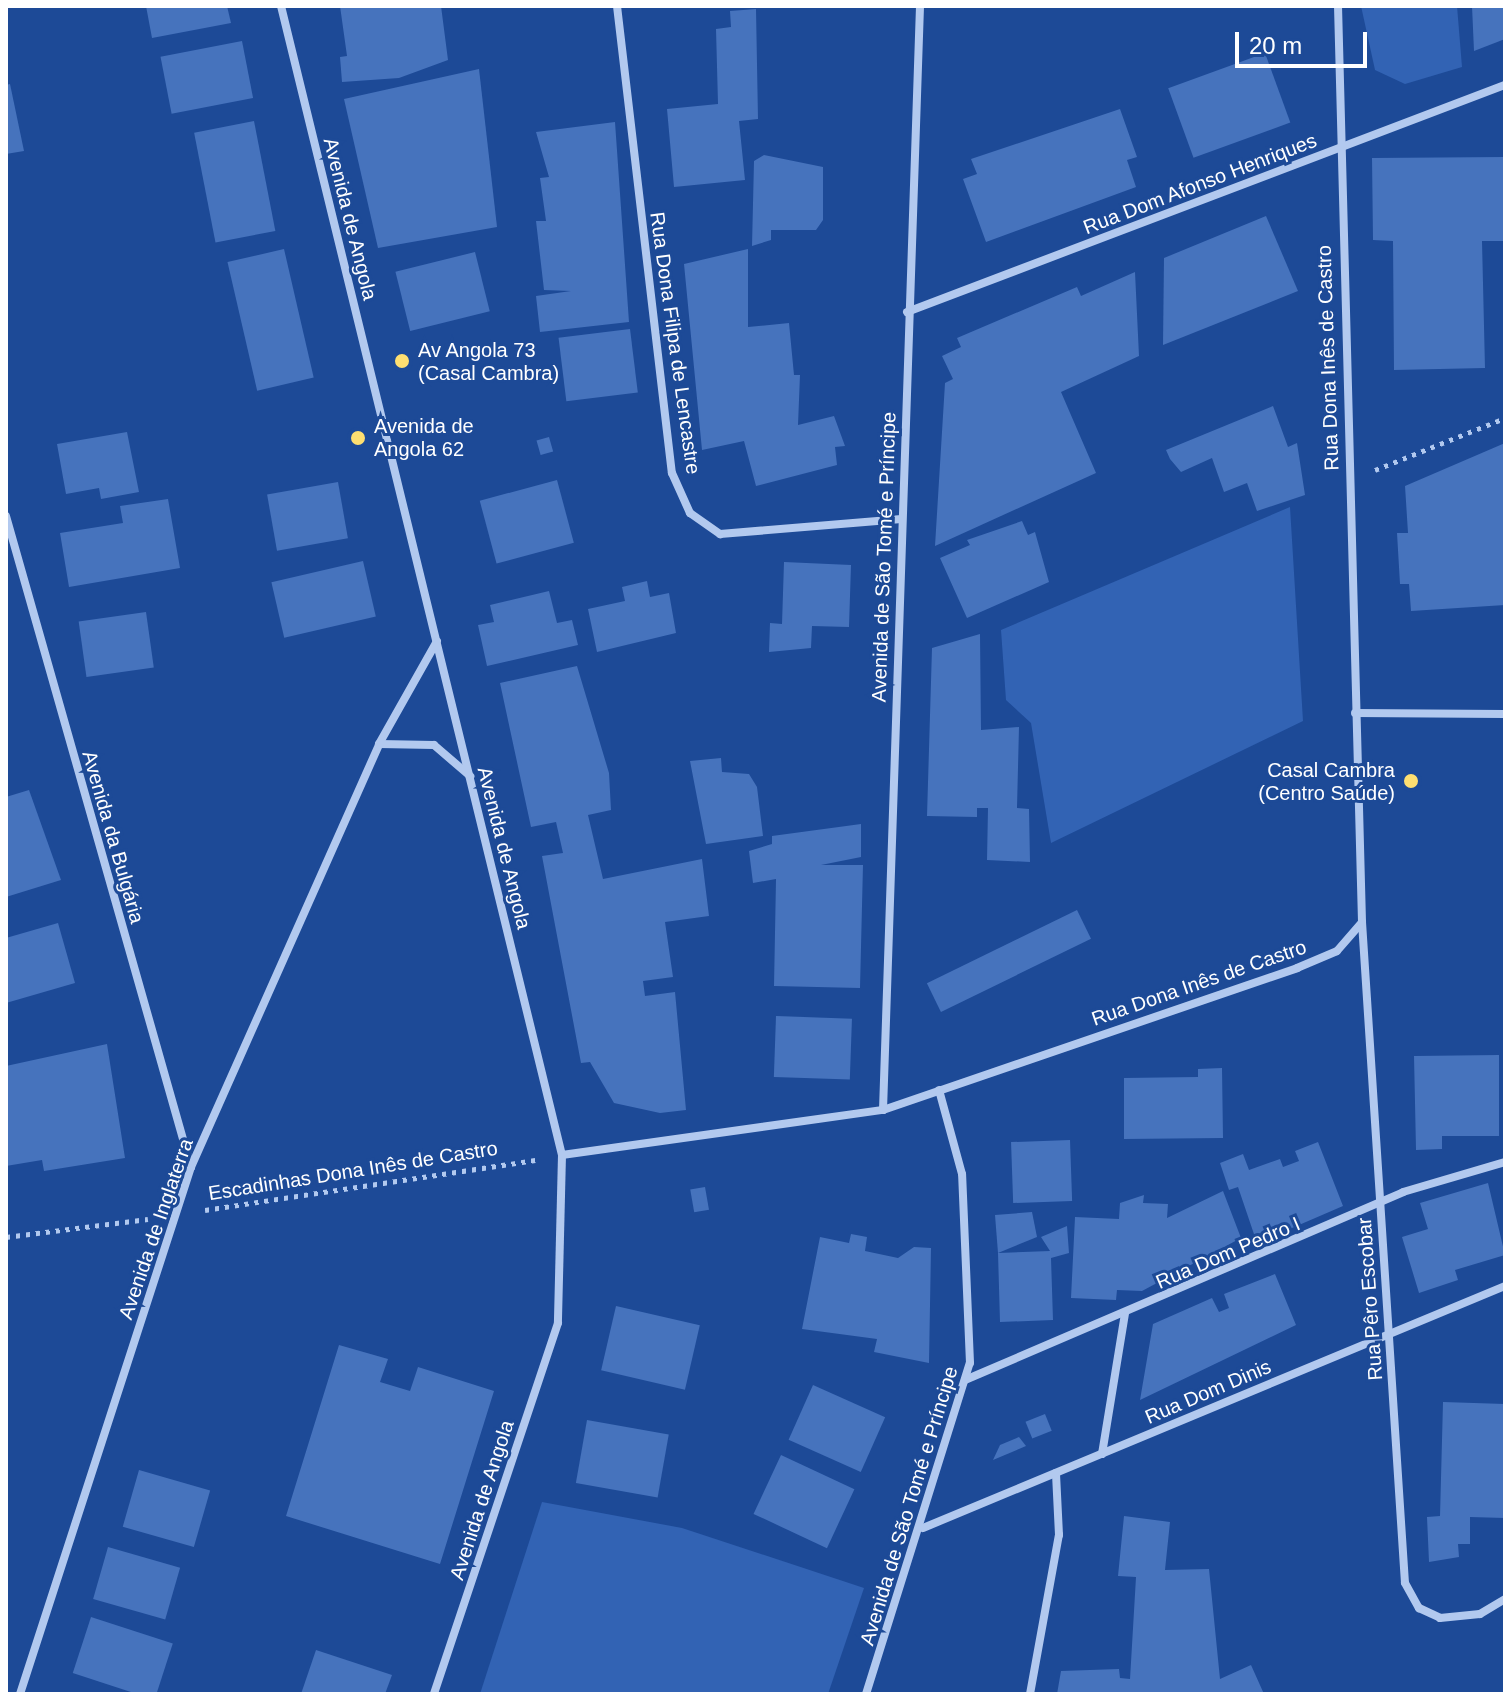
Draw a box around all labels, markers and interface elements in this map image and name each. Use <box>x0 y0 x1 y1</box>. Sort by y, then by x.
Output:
scale bar <box>1239 16 1371 66</box>
text: 20 m <box>1249 32 1302 59</box>
street label: Rua Dom Afonso Henriques <box>1079 128 1321 240</box>
street label: Avenida de Angola <box>318 135 382 303</box>
street label: Rua Dona Filipa de Lencastre <box>645 210 705 476</box>
street label: Rua Dona Inês de Castro <box>1312 245 1344 471</box>
place label: Av Angola 73 (Casal Cambra) <box>418 338 559 385</box>
marker: Av Angola 73 (Casal Cambra) <box>393 352 411 370</box>
street label: Avenida de São Tomé e Príncipe <box>867 411 901 703</box>
place label: Avenida de Angola 62 <box>374 414 474 461</box>
marker: Avenida de Angola 62 <box>349 429 367 447</box>
street label: Avenida da Bulgária <box>77 748 149 926</box>
place label: Casal Cambra (Centro Saúde) <box>1258 758 1395 805</box>
street label: Avenida de Angola <box>472 764 536 932</box>
marker: Casal Cambra (Centro Saúde) <box>1402 772 1420 790</box>
street label: Rua Dona Inês de Castro <box>1088 935 1310 1031</box>
street label: Avenida de Inglaterra <box>114 1135 198 1323</box>
street label: Escadinhas Dona Inês de Castro <box>207 1136 499 1206</box>
street label: Rua Dom Pedro I <box>1152 1212 1304 1294</box>
street label: Rua Pêro Escobar <box>1352 1217 1388 1381</box>
street label: Rua Dom Dinis <box>1141 1355 1275 1429</box>
street label: Avenida de São Tomé e Príncipe <box>855 1363 963 1649</box>
street label: Avenida de Angola <box>445 1417 519 1583</box>

